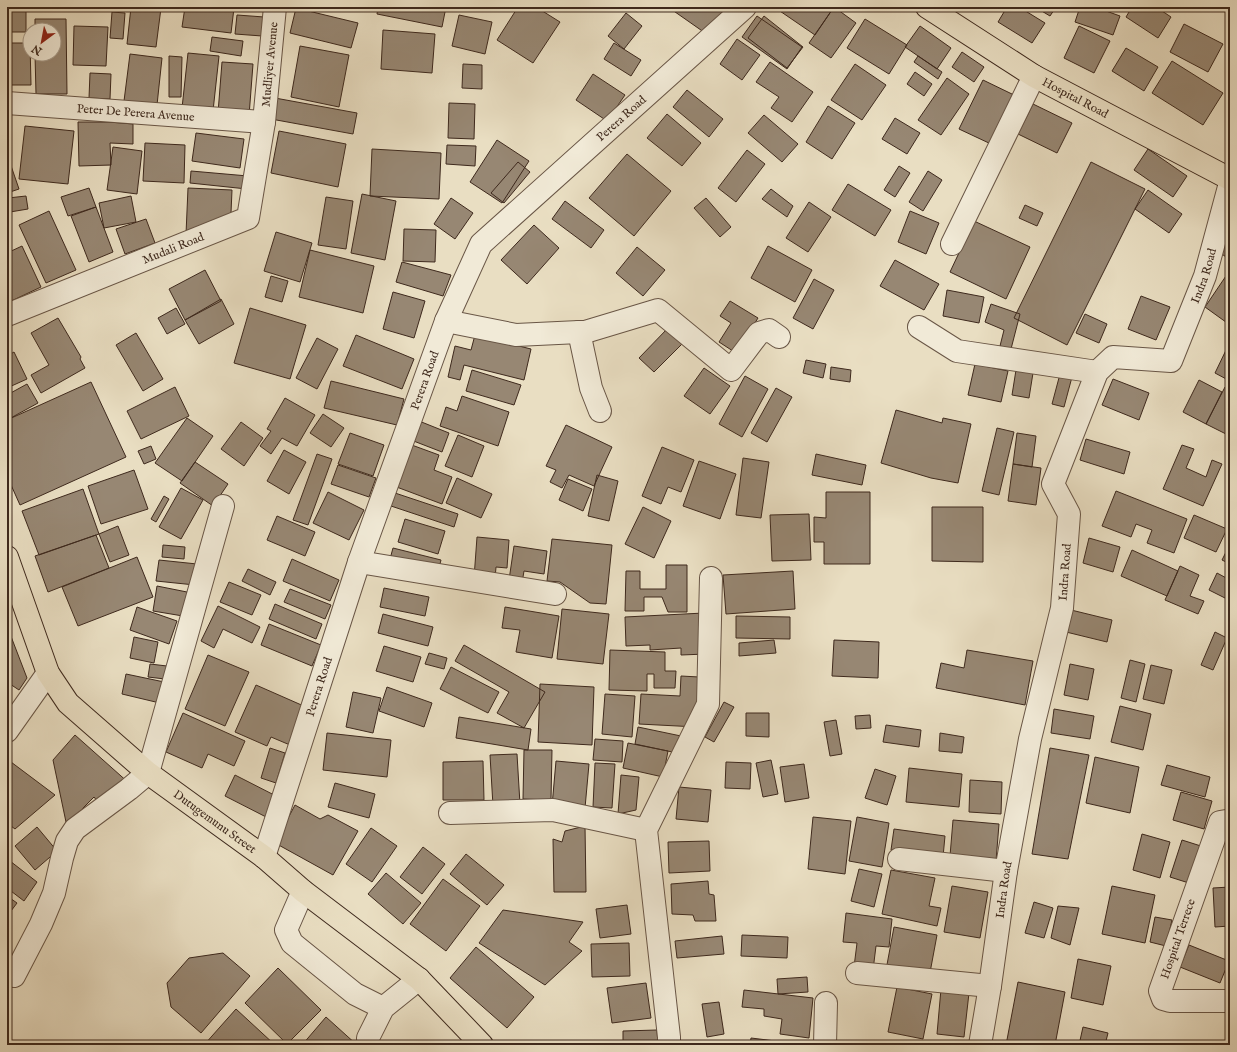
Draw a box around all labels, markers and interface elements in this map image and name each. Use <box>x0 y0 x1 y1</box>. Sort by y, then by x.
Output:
street label: Mudliyer Avenue <box>258 21 281 108</box>
north arrow <box>22 22 62 62</box>
text: N <box>29 41 46 59</box>
street label: Hospital Road <box>1040 74 1112 122</box>
street label: Perera Road <box>593 92 649 144</box>
street label: Peter De Perera Avenue <box>76 101 195 124</box>
street label: Mudali Road <box>140 229 207 267</box>
street label: Indra Road <box>1187 246 1220 306</box>
street label: Perera Road <box>407 348 442 412</box>
street label: Indra Road <box>1055 542 1074 601</box>
street label: Perera Road <box>302 654 336 718</box>
street label: Dutugemunu Street <box>171 786 259 856</box>
street label: Indra Road <box>992 860 1015 919</box>
street label: Hospital Terrece <box>1157 896 1200 981</box>

